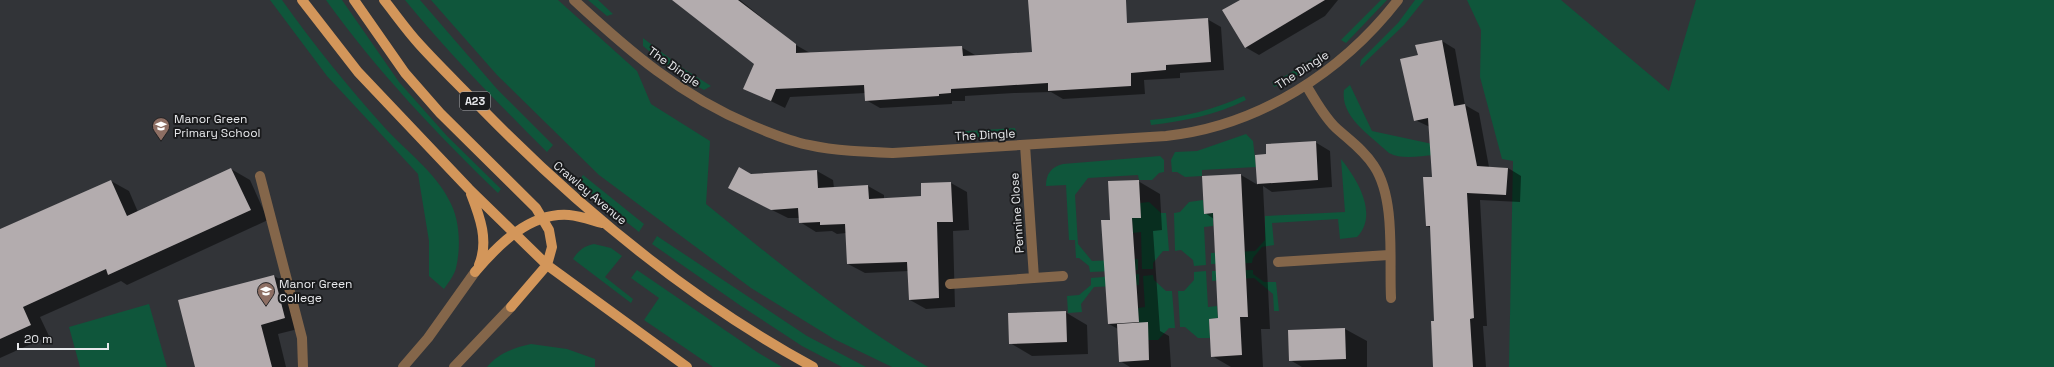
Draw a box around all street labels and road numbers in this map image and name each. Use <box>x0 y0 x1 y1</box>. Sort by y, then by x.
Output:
street label: The Dingle <box>645 43 703 91</box>
street label: The Dingle <box>1272 47 1332 93</box>
road number: A23 <box>460 92 490 110</box>
street label: The Dingle <box>954 125 1016 145</box>
street label: Crawley Avenue <box>550 158 630 228</box>
street label: Pennine Close <box>1006 172 1028 254</box>

